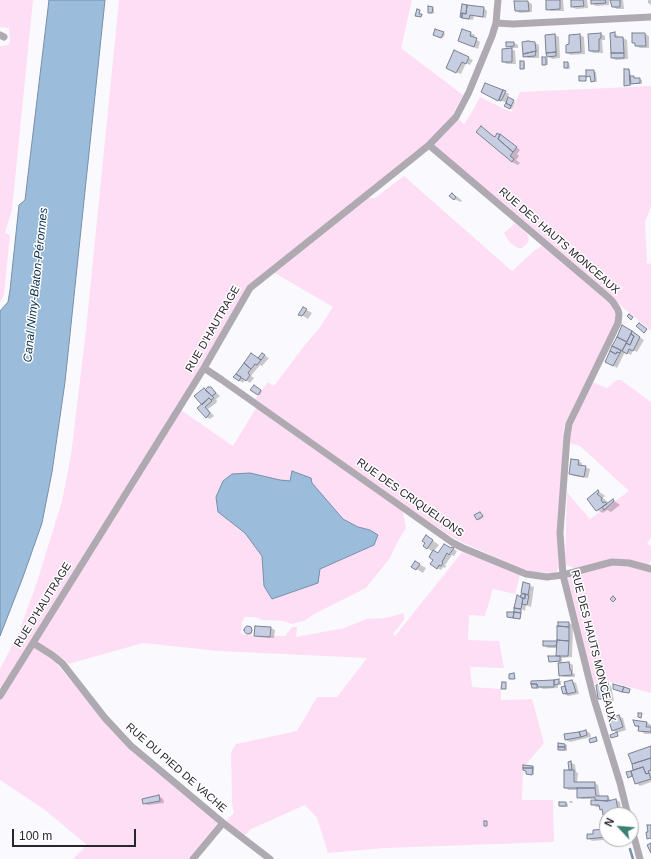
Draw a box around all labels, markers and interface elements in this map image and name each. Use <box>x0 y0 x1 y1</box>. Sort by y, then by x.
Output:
street label: RUE DES HAUTS MONCEAUX <box>496 185 622 297</box>
water label: Canal Nimy-Blaton-Péronnes <box>21 207 51 363</box>
street label: RUE D'HAUTRAGE <box>183 284 243 374</box>
street label: RUE DES CRIQUELIONS <box>354 456 466 540</box>
street label: RUE D'HAUTRAGE <box>12 560 74 650</box>
street label: RUE DES HAUTS MONCEAUX <box>568 569 618 723</box>
street label: RUE DU PIED DE VACHE <box>123 721 229 815</box>
north arrow <box>599 807 639 847</box>
text: N <box>602 816 616 828</box>
scale bar <box>14 821 138 847</box>
text: 100 m <box>19 829 52 843</box>

